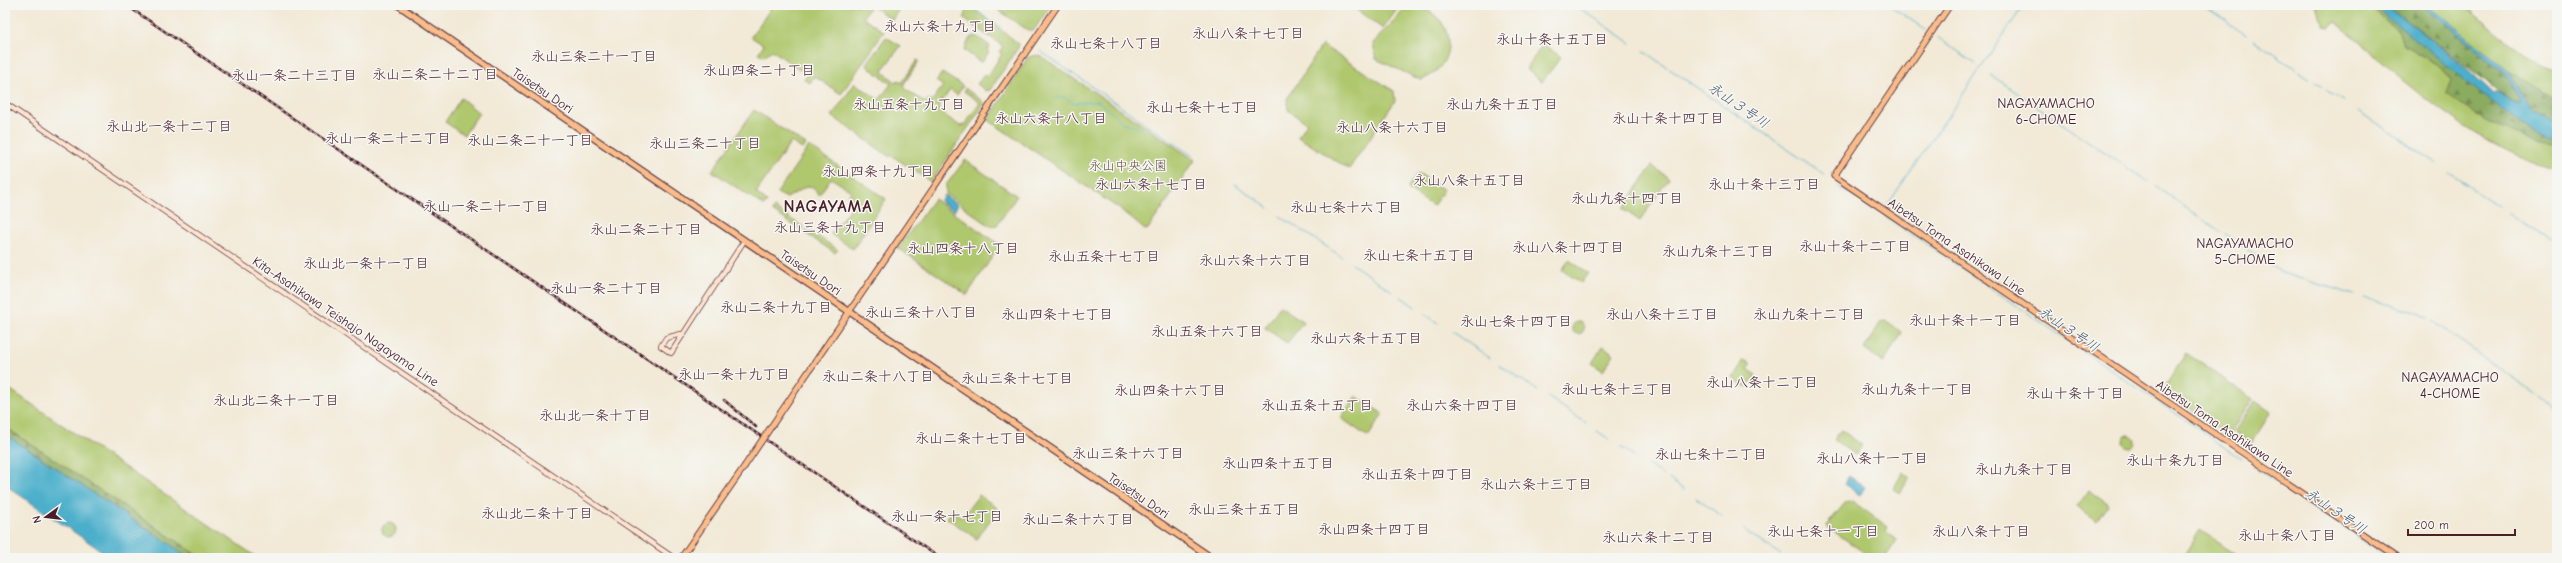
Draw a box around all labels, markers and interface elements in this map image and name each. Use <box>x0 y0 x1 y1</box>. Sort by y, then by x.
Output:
district label: 永山六条十九丁目 <box>884 18 996 35</box>
district label: 永山八条十七丁目 <box>1192 25 1304 42</box>
district label: 永山十条十五丁目 <box>1496 31 1608 48</box>
district label: 永山七条十八丁目 <box>1050 35 1162 52</box>
district label: 永山三条二十一丁目 <box>531 48 657 65</box>
district label: 永山四条二十丁目 <box>703 62 815 79</box>
street label: Taisetsu Dori <box>509 65 576 116</box>
district label: 永山二条二十二丁目 <box>372 66 498 83</box>
district label: 永山一条二十三丁目 <box>231 67 357 84</box>
water label: 永山３号川 <box>1705 79 1772 132</box>
district label: NAGAYAMACHO 6-CHOME <box>1997 95 2095 128</box>
district label: 永山五条十九丁目 <box>853 96 965 113</box>
district label: 永山九条十五丁目 <box>1446 96 1558 113</box>
district label: 永山七条十七丁目 <box>1146 99 1258 116</box>
district label: 永山六条十八丁目 <box>995 110 1107 127</box>
district label: 永山十条十四丁目 <box>1612 110 1724 127</box>
district label: 永山北一条十二丁目 <box>106 118 232 135</box>
district label: 永山八条十六丁目 <box>1336 119 1448 136</box>
district label: 永山一条二十二丁目 <box>325 130 451 147</box>
district label: 永山二条二十一丁目 <box>467 132 593 149</box>
district label: 永山三条二十丁目 <box>649 135 761 152</box>
park label: 永山中央公園 <box>1089 158 1167 173</box>
district label: 永山四条十九丁目 <box>822 163 934 180</box>
district label: 永山八条十五丁目 <box>1413 172 1525 189</box>
district label: 永山六条十七丁目 <box>1095 176 1207 193</box>
district label: 永山十条十三丁目 <box>1708 176 1820 193</box>
district label: 永山九条十四丁目 <box>1571 190 1683 207</box>
street label: Aibetsu Toma Asahikawa Line <box>1885 195 2029 298</box>
district label: NAGAYAMA <box>783 197 873 216</box>
district label: 永山一条二十一丁目 <box>423 198 549 215</box>
district label: 永山七条十六丁目 <box>1290 199 1402 216</box>
district label: 永山三条十九丁目 <box>774 219 886 236</box>
district label: 永山二条二十丁目 <box>590 221 702 238</box>
district label: NAGAYAMACHO 5-CHOME <box>2196 235 2294 268</box>
district label: 永山十条十二丁目 <box>1799 238 1911 255</box>
district label: 永山八条十四丁目 <box>1512 239 1624 256</box>
district label: 永山四条十八丁目 <box>907 240 1019 257</box>
district label: 永山九条十三丁目 <box>1662 243 1774 260</box>
street label: Taisetsu Dori <box>777 247 844 298</box>
district label: 永山七条十五丁目 <box>1363 247 1475 264</box>
district label: 永山五条十七丁目 <box>1048 248 1160 265</box>
district label: 永山六条十六丁目 <box>1199 252 1311 269</box>
street label: Kita-Asahikawa Teishajo Nagayama Line <box>250 253 442 390</box>
district label: 永山北一条十一丁目 <box>303 255 429 272</box>
district label: 永山一条二十丁目 <box>550 280 662 297</box>
district label: 永山二条十九丁目 <box>720 299 832 316</box>
water label: 永山３号川 <box>2035 303 2102 356</box>
district label: 永山三条十八丁目 <box>865 304 977 321</box>
district label: 永山四条十七丁目 <box>1001 306 1113 323</box>
district label: 永山八条十三丁目 <box>1606 306 1718 323</box>
district label: 永山九条十二丁目 <box>1753 306 1865 323</box>
district label: 永山十条十一丁目 <box>1909 312 2021 329</box>
district label: 永山七条十四丁目 <box>1460 313 1572 330</box>
district label: 永山五条十六丁目 <box>1151 323 1263 340</box>
district label: 永山六条十五丁目 <box>1310 330 1422 347</box>
district label: 永山一条十九丁目 <box>678 366 790 383</box>
district label: 永山二条十八丁目 <box>822 368 934 385</box>
district label: NAGAYAMACHO 4-CHOME <box>2401 369 2499 402</box>
district label: 永山三条十七丁目 <box>961 370 1073 387</box>
district label: 永山八条十二丁目 <box>1706 374 1818 391</box>
street label: Aibetsu Toma Asahikawa Line <box>2153 377 2297 480</box>
district label: 永山七条十三丁目 <box>1561 381 1673 398</box>
district label: 永山九条十一丁目 <box>1861 381 1973 398</box>
district label: 永山四条十六丁目 <box>1114 382 1226 399</box>
district label: 永山十条十丁目 <box>2026 385 2124 402</box>
district label: 永山北二条十一丁目 <box>213 392 339 409</box>
district label: 永山五条十五丁目 <box>1261 397 1373 414</box>
district label: 永山六条十四丁目 <box>1406 397 1518 414</box>
district label: 永山北一条十丁目 <box>539 407 651 424</box>
district label: 永山二条十七丁目 <box>915 430 1027 447</box>
district label: 永山三条十六丁目 <box>1072 445 1184 462</box>
district label: 永山七条十二丁目 <box>1655 446 1767 463</box>
district label: 永山八条十一丁目 <box>1816 450 1928 467</box>
district label: 永山十条九丁目 <box>2126 452 2224 469</box>
district label: 永山四条十五丁目 <box>1222 455 1334 472</box>
district label: 永山九条十丁目 <box>1975 461 2073 478</box>
district label: 永山五条十四丁目 <box>1361 466 1473 483</box>
street label: Taisetsu Dori <box>1105 470 1172 521</box>
district label: 永山六条十三丁目 <box>1480 476 1592 493</box>
water label: 永山３号川 <box>2302 485 2369 538</box>
north arrow <box>26 497 66 537</box>
district label: 永山三条十五丁目 <box>1188 501 1300 518</box>
district label: 永山北二条十丁目 <box>481 505 593 522</box>
district label: 永山一条十七丁目 <box>891 508 1003 525</box>
district label: 永山二条十六丁目 <box>1022 511 1134 528</box>
scale bar <box>2408 511 2515 537</box>
text: N <box>30 514 44 525</box>
text: 200 m <box>2414 518 2449 532</box>
district label: 永山四条十四丁目 <box>1318 521 1430 538</box>
district label: 永山七条十一丁目 <box>1767 523 1879 540</box>
district label: 永山八条十丁目 <box>1932 523 2030 540</box>
district label: 永山十条八丁目 <box>2238 527 2336 544</box>
district label: 永山六条十二丁目 <box>1602 529 1714 546</box>

